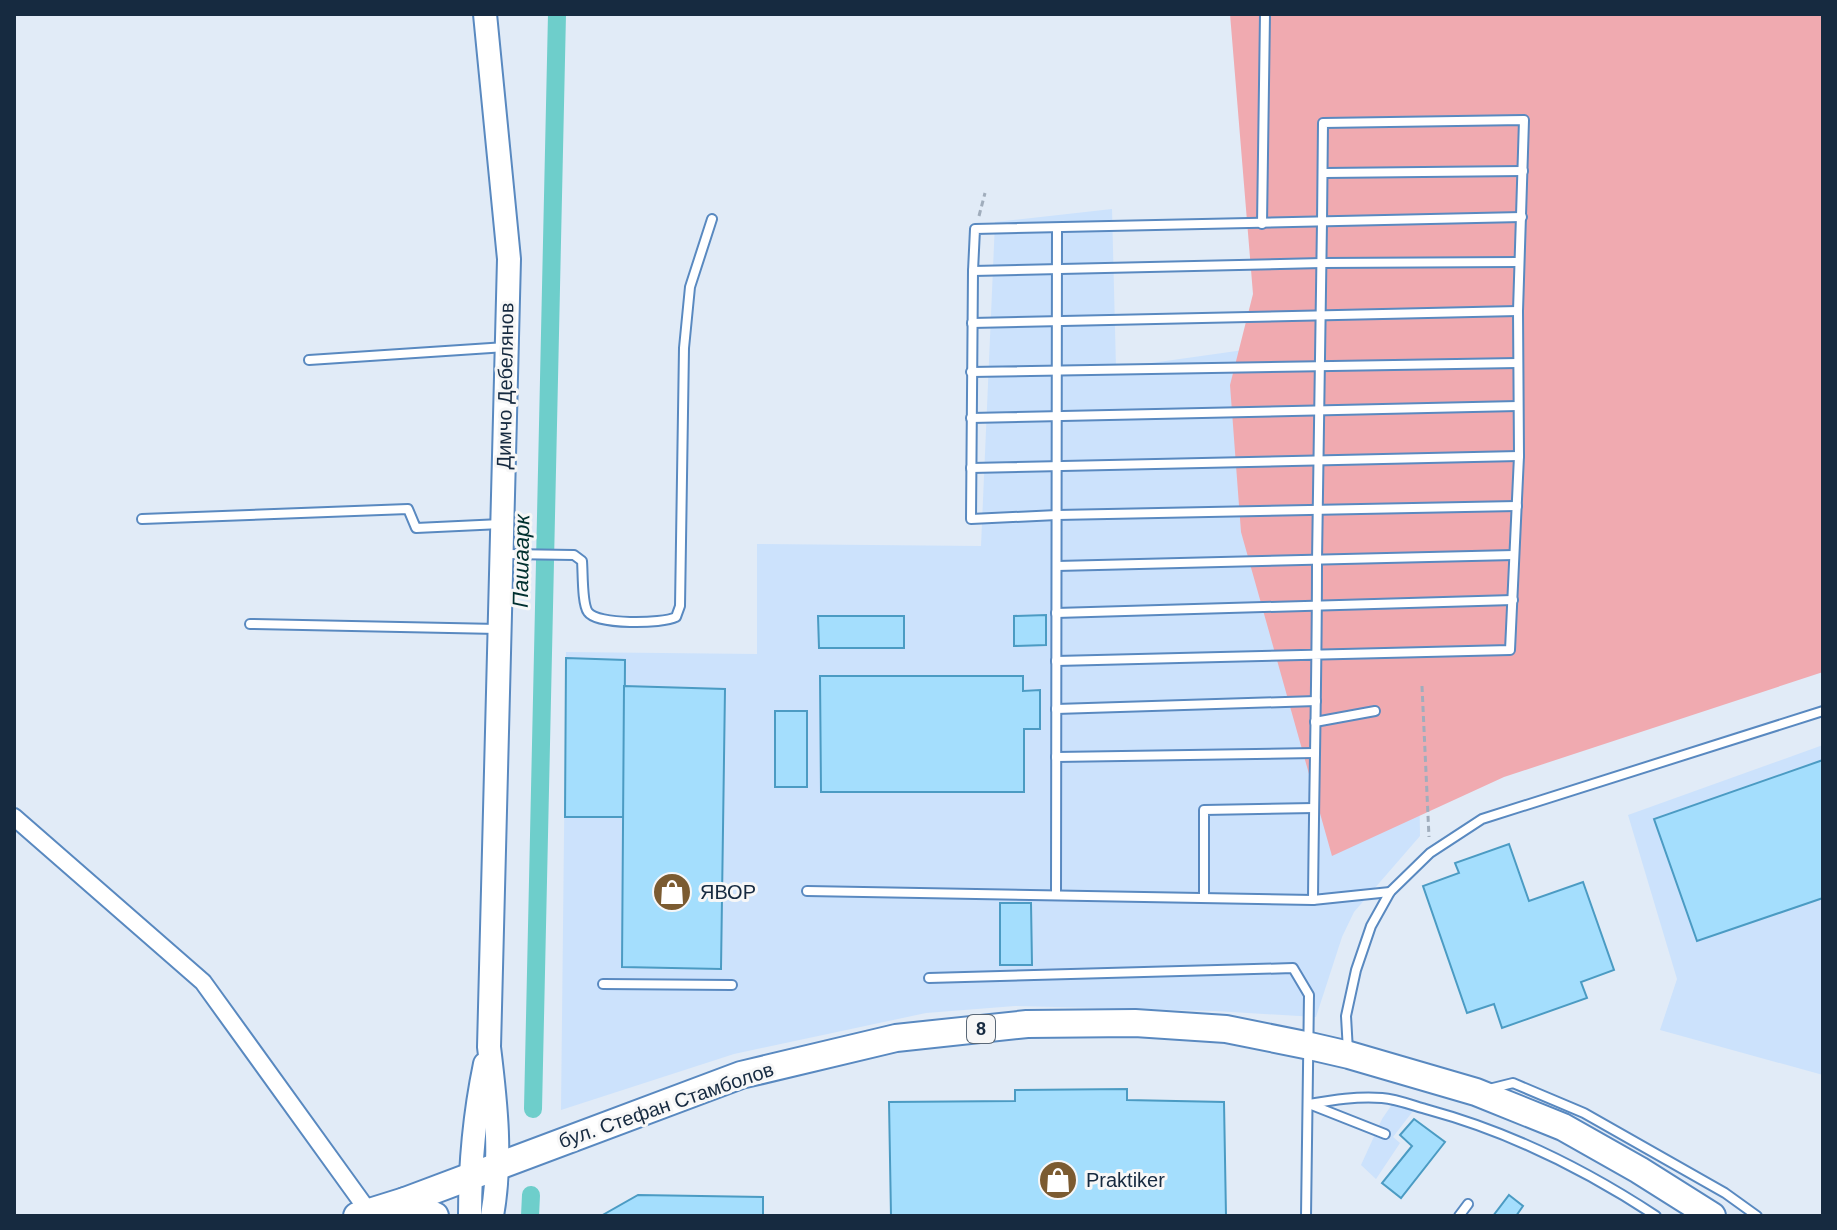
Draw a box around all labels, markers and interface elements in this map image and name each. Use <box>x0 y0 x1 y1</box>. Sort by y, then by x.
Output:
street label: Димчо Дебелянов <box>493 302 517 470</box>
water label: Пашаарк <box>508 512 534 608</box>
shop icon: ЯВОР <box>651 871 693 913</box>
place label: ЯВОР <box>700 881 756 903</box>
road number: 8 <box>967 1015 995 1043</box>
street label: бул. Стефан Стамболов <box>556 1058 776 1152</box>
shop icon: Praktiker <box>1037 1159 1079 1201</box>
place label: Praktiker <box>1086 1169 1165 1191</box>

